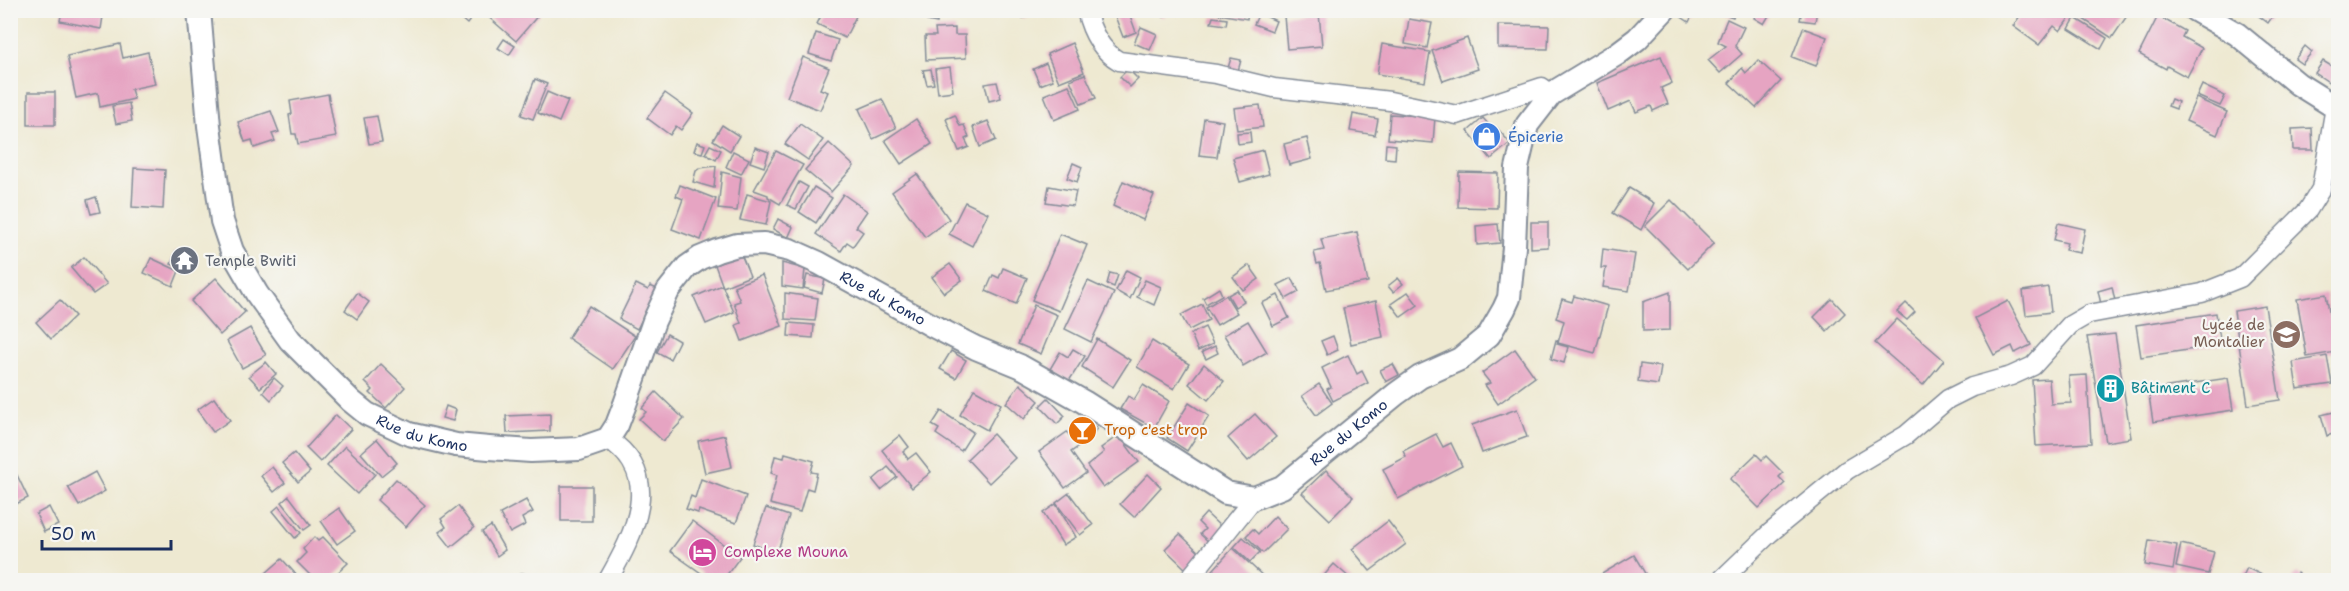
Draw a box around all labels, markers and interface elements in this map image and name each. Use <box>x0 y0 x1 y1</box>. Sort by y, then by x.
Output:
shop icon: Épicerie <box>1471 121 1503 153</box>
place label: Épicerie <box>1508 126 1564 147</box>
temple icon: Temple Bwiti <box>168 245 200 277</box>
place label: Temple Bwiti <box>205 251 297 271</box>
street label: Rue du Komo <box>836 266 929 330</box>
place label: Lycée de Montalier <box>2193 315 2265 352</box>
school or university icon: Lycée de Montalier <box>2270 318 2302 350</box>
building icon: Bâtiment C <box>2094 372 2126 404</box>
place label: Bâtiment C <box>2131 378 2210 398</box>
street label: Rue du Komo <box>1305 395 1392 470</box>
street label: Rue du Komo <box>373 410 469 456</box>
bar icon: Trop c'est trop <box>1067 414 1099 446</box>
place label: Trop c'est trop <box>1104 420 1208 440</box>
scale bar <box>42 513 171 551</box>
text: 50 m <box>51 522 96 546</box>
hotel icon: Complexe Mouna <box>687 536 719 568</box>
place label: Complexe Mouna <box>724 542 848 562</box>

